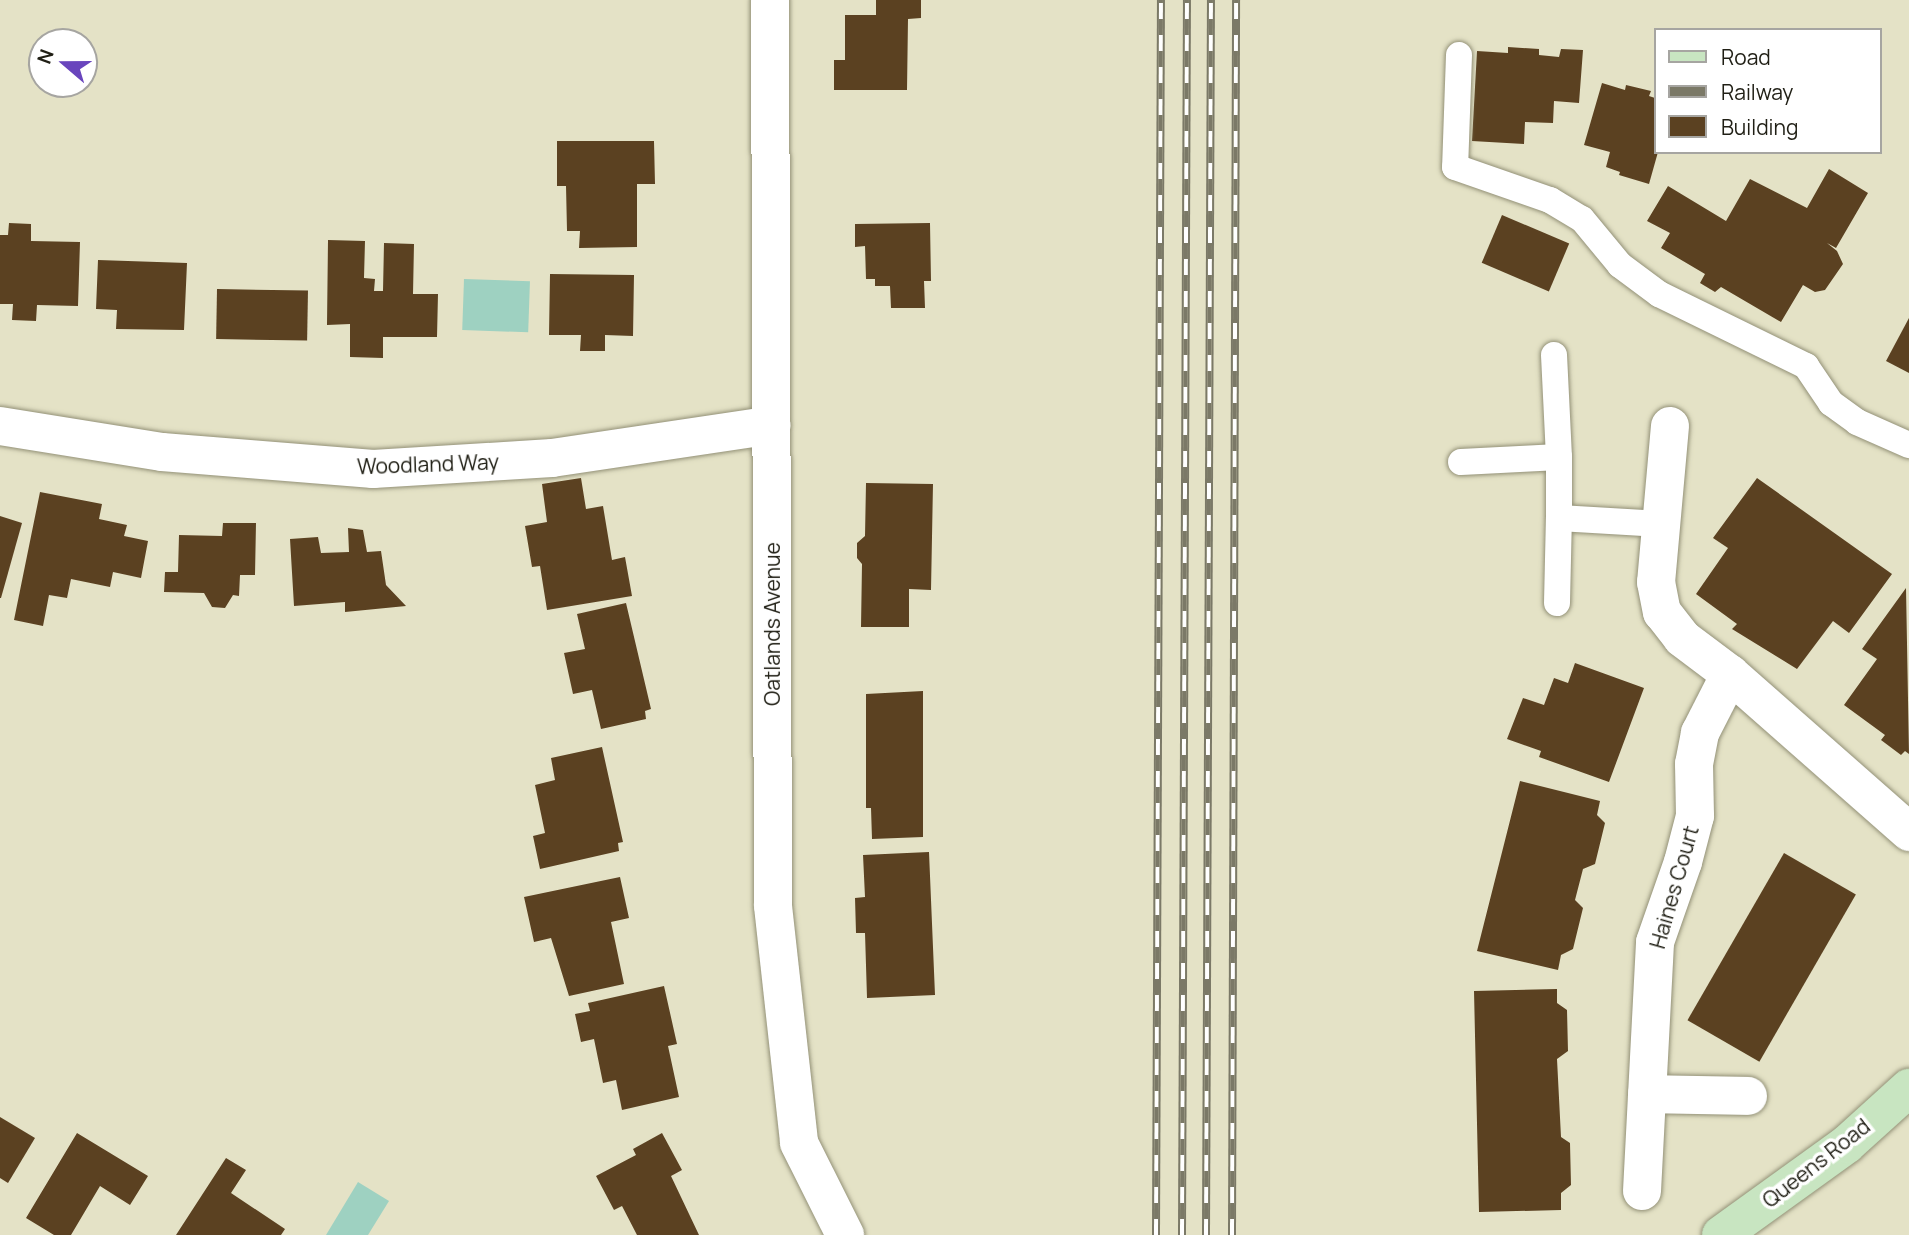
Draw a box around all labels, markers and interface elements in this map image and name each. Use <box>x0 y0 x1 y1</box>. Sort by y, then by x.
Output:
north arrow <box>28 28 98 98</box>
legend <box>1654 28 1881 154</box>
text: Road <box>1721 43 1771 71</box>
text: N <box>31 46 60 67</box>
text: Railway <box>1721 78 1793 106</box>
text: Building <box>1721 113 1798 141</box>
street label: Woodland Way <box>357 449 499 479</box>
street label: Oatlands Avenue <box>759 542 785 706</box>
street label: Haines Court <box>1644 823 1704 951</box>
street label: Queens Road <box>1757 1113 1875 1213</box>

